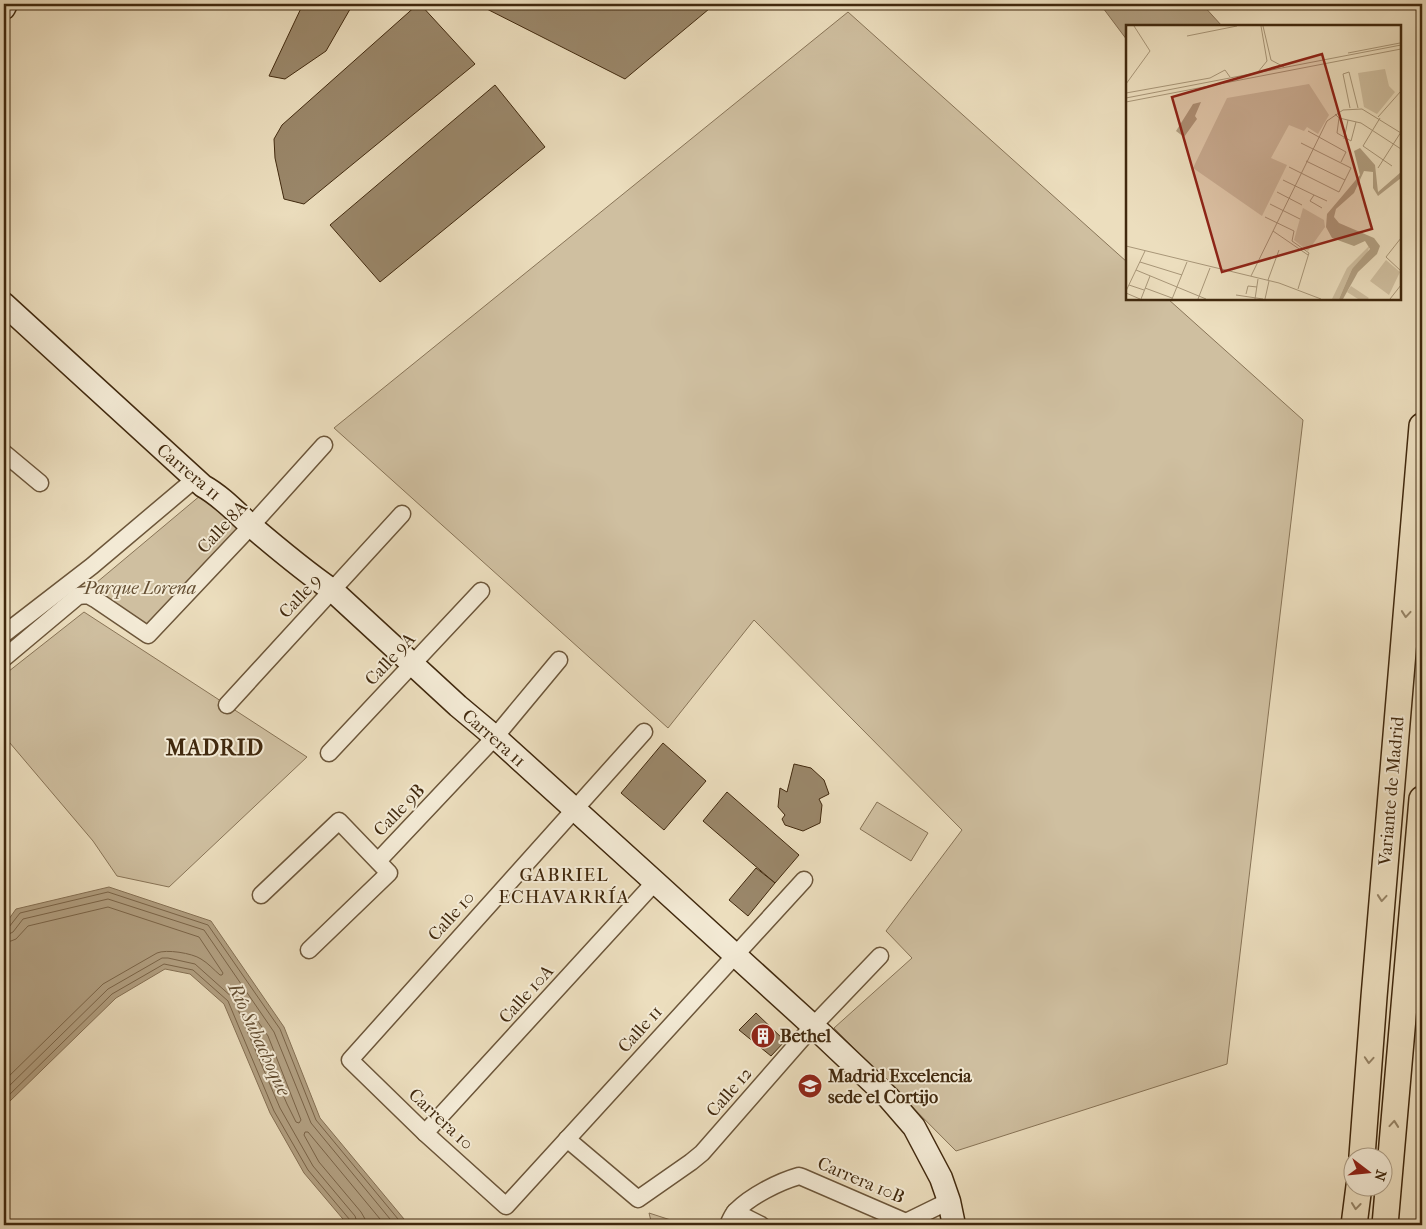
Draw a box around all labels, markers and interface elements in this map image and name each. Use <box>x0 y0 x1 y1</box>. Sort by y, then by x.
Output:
inset map <box>1126 25 1401 300</box>
street label: Carrera 11 <box>152 440 225 505</box>
street label: Calle 8A <box>193 497 252 558</box>
street label: Calle 9 <box>275 570 326 623</box>
park label: Parque Lorena <box>83 578 196 599</box>
one-way arrow <box>1401 611 1412 619</box>
street label: Calle 9A <box>361 628 420 690</box>
street label: Carrera 11 <box>458 705 530 772</box>
street label: Variante de Madrid <box>1374 715 1408 867</box>
district label: MADRID <box>165 735 264 761</box>
street label: Calle 9B <box>370 780 429 841</box>
district label: GABRIEL ECHAVARRÍA <box>498 864 630 908</box>
street label: Calle 10 <box>424 887 479 945</box>
one-way arrow <box>1377 895 1388 903</box>
street label: Calle 10A <box>495 961 558 1028</box>
water label: Río Subachoque <box>223 978 295 1100</box>
street label: Calle 11 <box>614 1002 667 1057</box>
building icon: Bethel <box>750 1023 776 1049</box>
place label: Bethel <box>780 1026 832 1047</box>
one-way arrow <box>1364 1057 1375 1065</box>
street label: Calle 12 <box>702 1063 757 1121</box>
place label: Madrid Excelencia sede el Cortijo <box>827 1066 972 1108</box>
school or university icon: Madrid Excelencia sede el Cortijo <box>797 1073 823 1099</box>
street label: Carrera 10 <box>404 1084 477 1155</box>
one-way arrow <box>1388 1120 1399 1128</box>
north arrow <box>1344 1146 1394 1196</box>
street label: Carrera 10B <box>814 1153 907 1208</box>
text: N <box>1370 1168 1390 1183</box>
one-way arrow <box>1351 1202 1362 1210</box>

